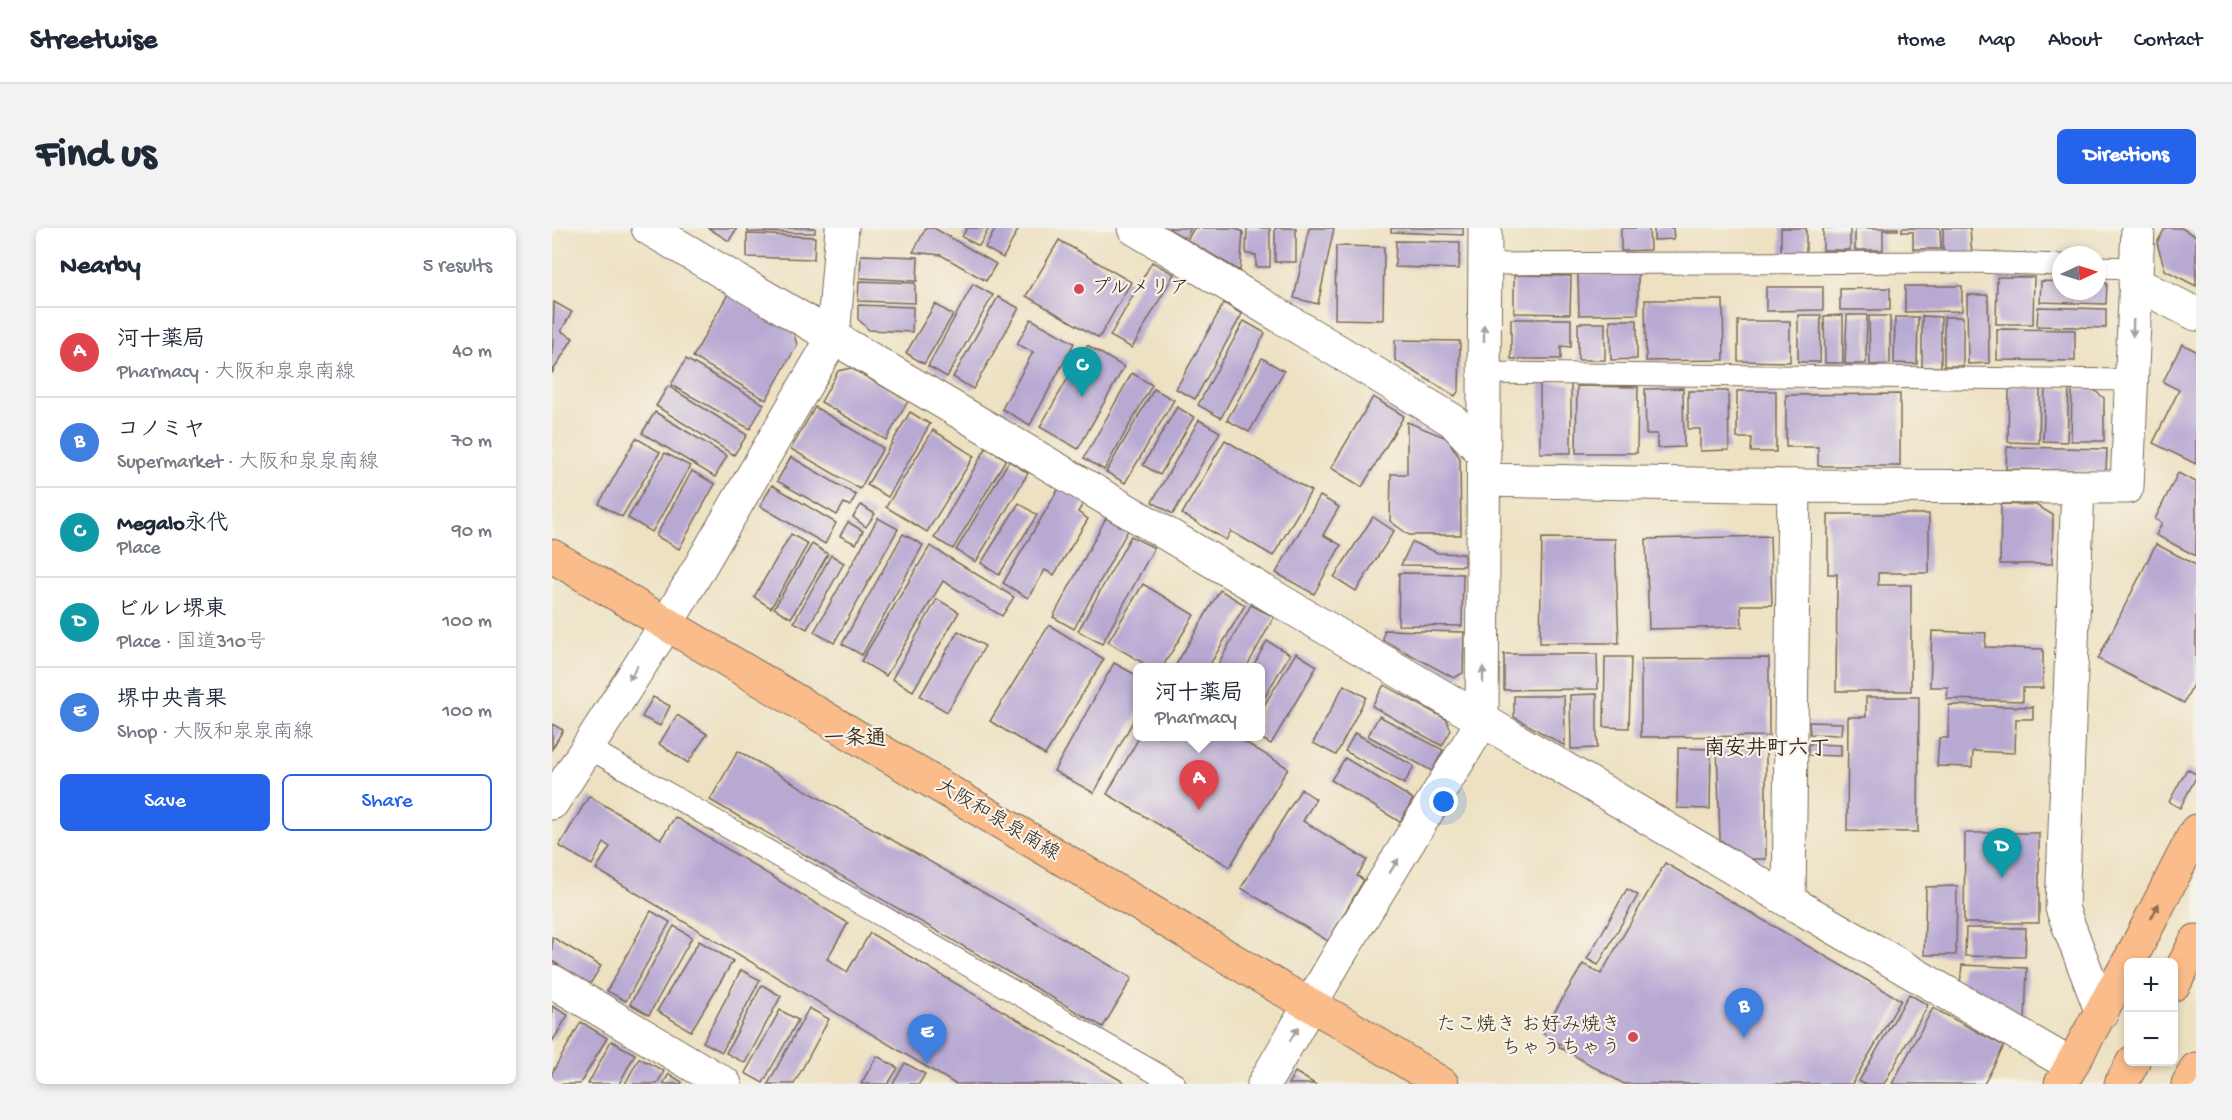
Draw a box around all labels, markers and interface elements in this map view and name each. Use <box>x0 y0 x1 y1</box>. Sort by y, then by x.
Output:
text: Streetwise <box>30 25 157 58</box>
text: Home <box>1897 29 1945 54</box>
text: Map <box>1978 29 2015 54</box>
text: About <box>2048 29 2101 54</box>
text: Contact <box>2134 29 2202 54</box>
button: Directions <box>2057 129 2196 184</box>
text: Find us <box>36 132 156 181</box>
north arrow <box>2052 246 2106 300</box>
text: Nearby <box>60 252 141 283</box>
text: 5 results <box>423 256 492 279</box>
place label: プルメリア <box>1091 277 1190 301</box>
marker: プルメリア <box>1072 282 1086 296</box>
one-way arrow <box>2129 319 2138 338</box>
one-way arrow <box>1479 324 1489 343</box>
text: 河十薬局 <box>117 328 205 354</box>
text: A <box>74 341 85 364</box>
text: 40 m <box>452 341 492 364</box>
pin: C <box>1062 348 1102 397</box>
text: Pharmacy · 大阪和泉泉南線 <box>117 362 355 385</box>
text: コノミヤ <box>117 418 205 444</box>
text: B <box>74 431 85 454</box>
text: 70 m <box>451 431 492 454</box>
text: Supermarket · 大阪和泉泉南線 <box>117 452 378 475</box>
text: Megalo永代 <box>117 512 229 538</box>
text: C <box>74 521 85 544</box>
text: 90 m <box>452 521 492 544</box>
text: Place <box>117 538 161 561</box>
text: ビルレ堺東 <box>117 598 227 624</box>
text: D <box>73 611 86 634</box>
text: 100 m <box>442 611 492 634</box>
text: Place · 国道310号 <box>117 632 266 655</box>
popup <box>1133 663 1265 741</box>
one-way arrow <box>628 665 639 681</box>
one-way arrow <box>1478 666 1488 685</box>
text: 河十薬局 <box>1155 682 1243 708</box>
text: 堺中央青果 <box>117 688 227 714</box>
text: E <box>73 701 86 724</box>
text: 100 m <box>442 701 492 724</box>
text: Pharmacy <box>1155 708 1237 731</box>
text: Shop · 大阪和泉泉南線 <box>117 722 313 745</box>
district label: 一条通 <box>824 726 887 753</box>
district label: 南安井町六丁 <box>1704 736 1830 763</box>
pin: A <box>1180 760 1218 810</box>
street label: 大阪和泉泉南線 <box>931 773 1064 867</box>
button: Save <box>60 774 270 831</box>
button: Share <box>282 774 492 831</box>
your location <box>1429 787 1458 816</box>
pin: D <box>1982 828 2022 878</box>
one-way arrow <box>1388 858 1399 874</box>
one-way arrow <box>2151 902 2160 919</box>
map controls <box>2124 958 2178 1066</box>
button: + <box>2124 958 2178 1012</box>
pin: B <box>1724 988 1764 1038</box>
button: − <box>2124 1012 2178 1066</box>
pin: E <box>908 1014 946 1064</box>
place label: たこ焼き お好み焼き ちゃうちゃう <box>1436 1014 1621 1061</box>
one-way arrow <box>1289 1026 1300 1042</box>
marker: たこ焼き お好み焼き ちゃうちゃう <box>1626 1030 1640 1044</box>

